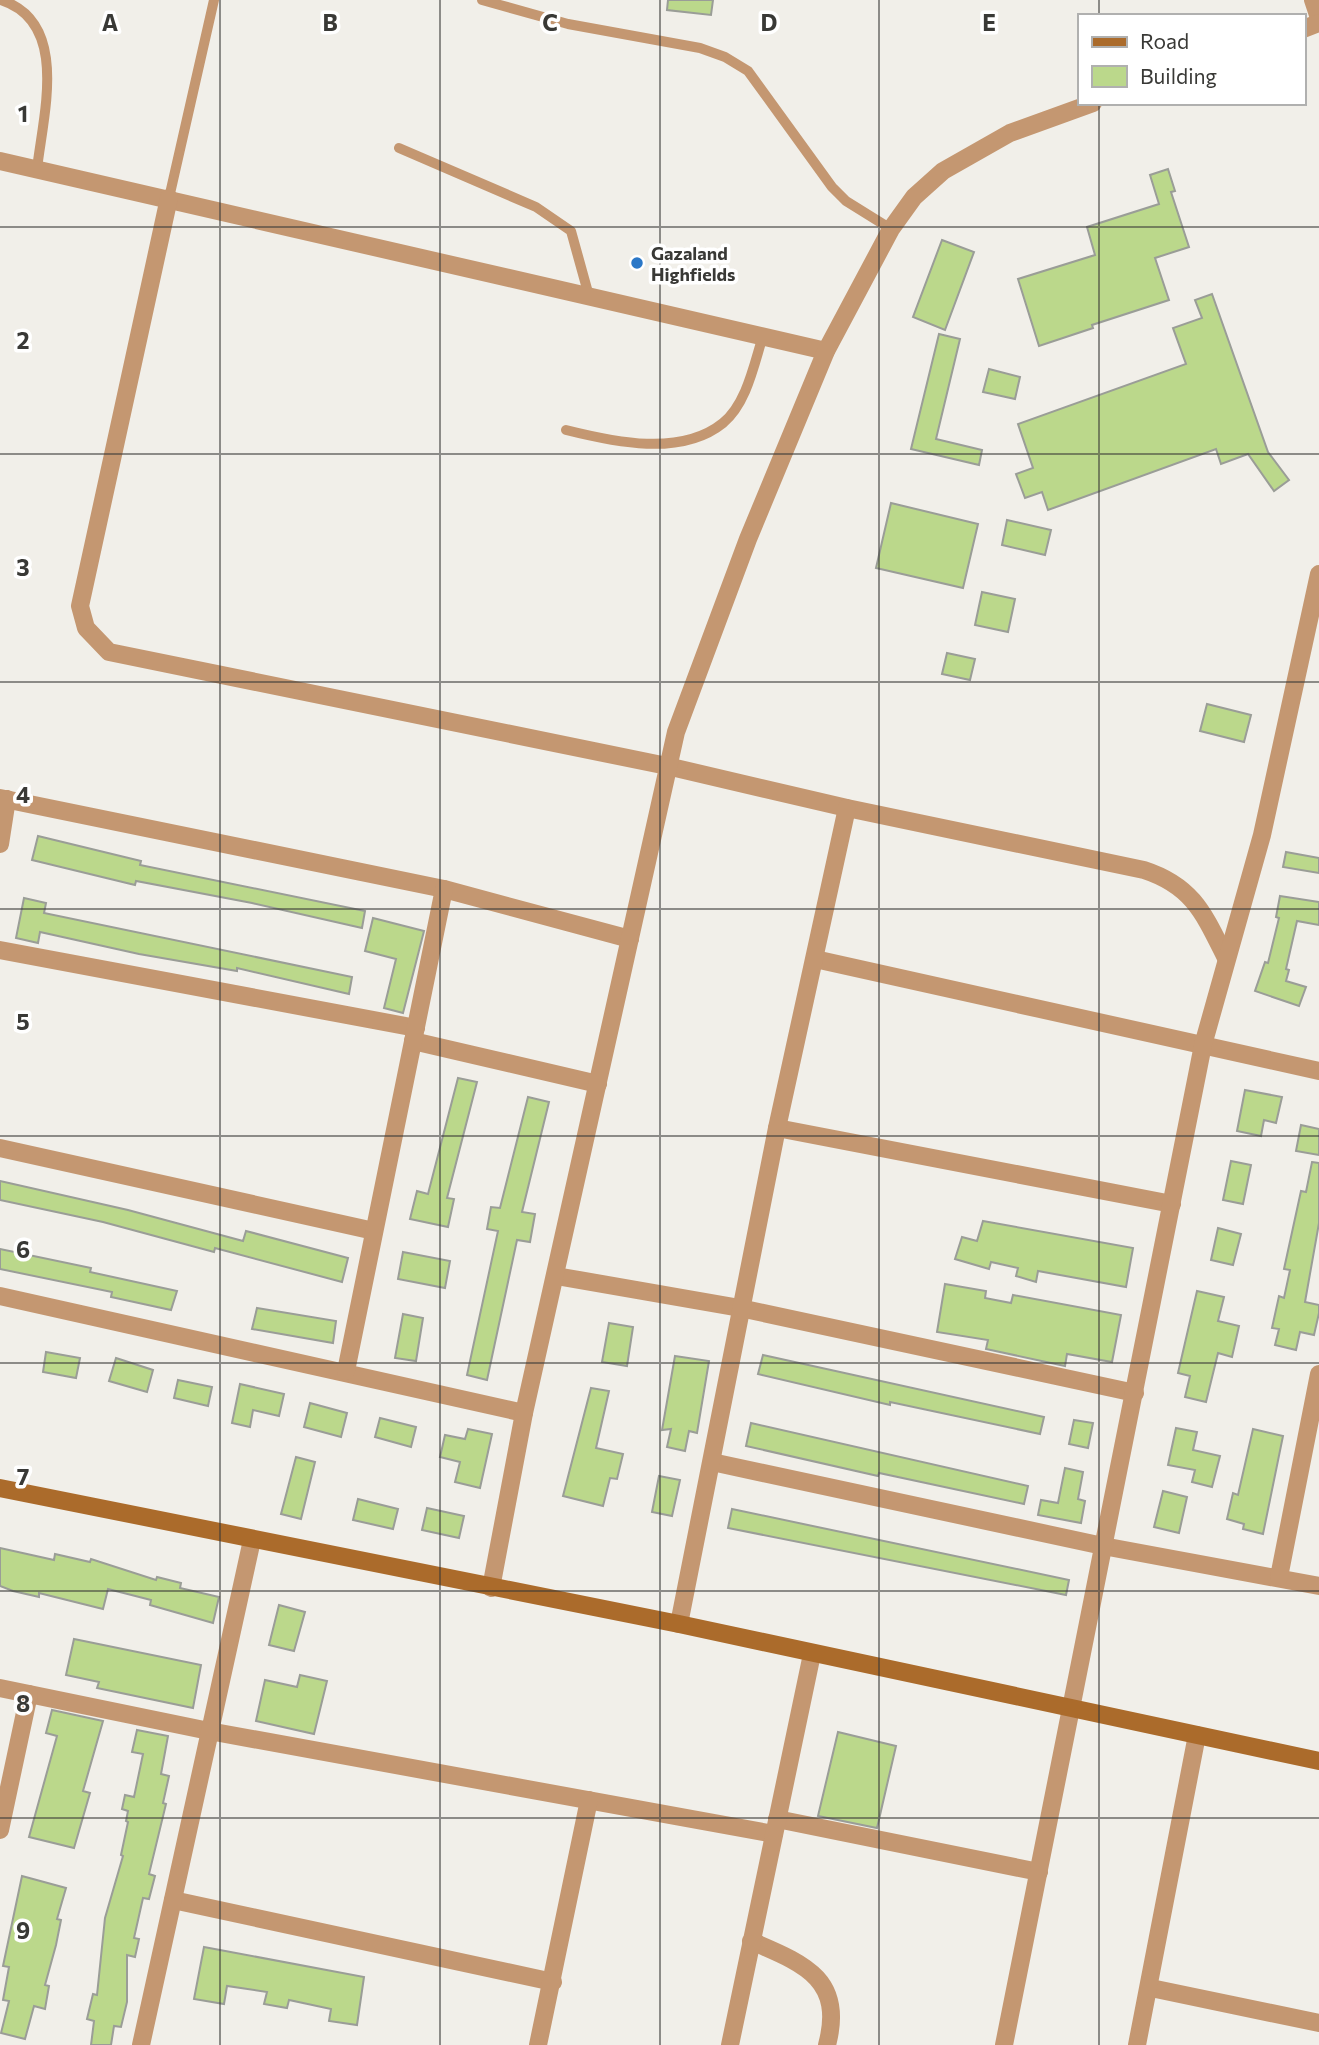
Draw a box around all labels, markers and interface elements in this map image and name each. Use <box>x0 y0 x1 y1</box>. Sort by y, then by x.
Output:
text: A <box>102 8 119 36</box>
text: B <box>322 8 338 36</box>
text: C <box>542 8 558 36</box>
text: D <box>761 8 778 36</box>
text: E <box>982 8 996 36</box>
legend <box>1078 14 1305 105</box>
text: Road <box>1140 28 1189 53</box>
text: Building <box>1140 63 1217 88</box>
text: 1 <box>18 99 28 127</box>
place label: Gazaland Highfields <box>651 242 736 285</box>
marker: Gazaland Highfields <box>629 255 645 271</box>
text: 2 <box>16 326 30 354</box>
text: 3 <box>16 553 30 581</box>
text: 4 <box>16 780 30 808</box>
text: 5 <box>16 1007 30 1035</box>
text: 6 <box>16 1235 30 1263</box>
text: 7 <box>17 1462 29 1490</box>
text: 8 <box>16 1689 30 1717</box>
text: 9 <box>16 1916 30 1944</box>

